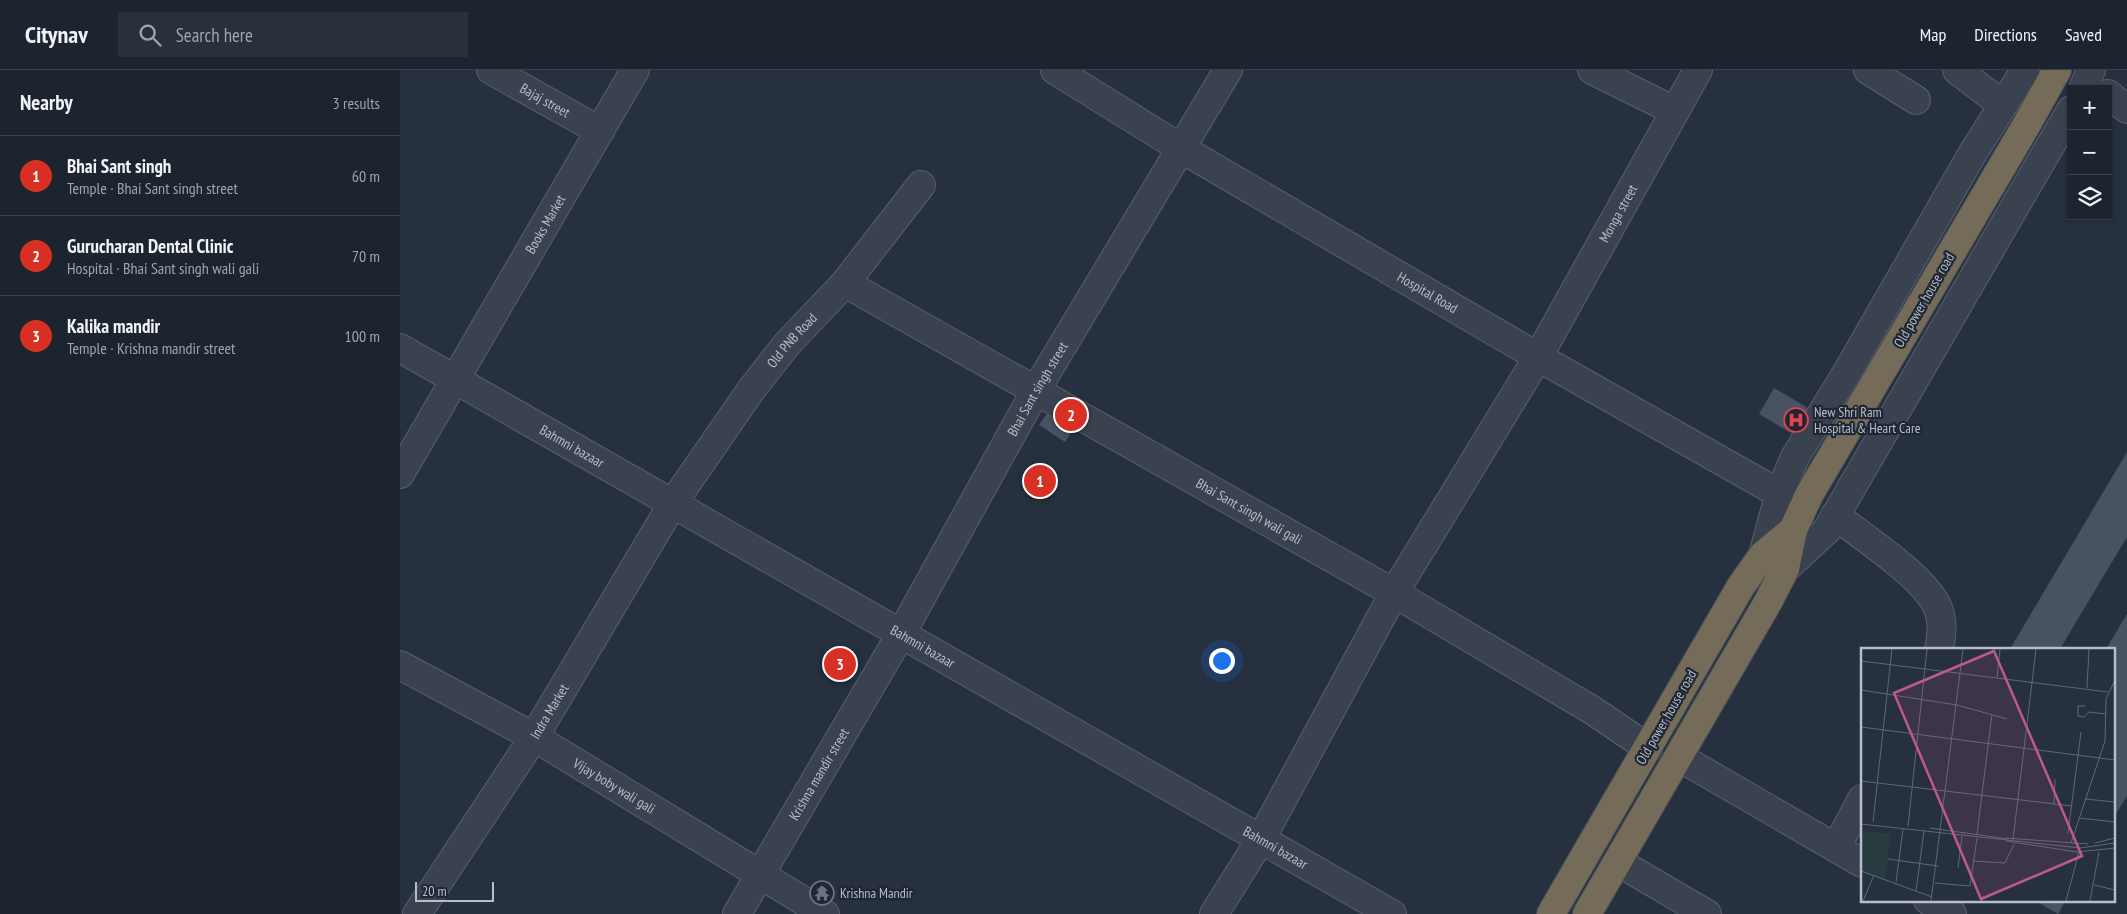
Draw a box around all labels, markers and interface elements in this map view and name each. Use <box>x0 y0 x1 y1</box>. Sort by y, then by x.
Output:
search box <box>118 12 468 57</box>
text: Citynav <box>25 19 88 50</box>
icon: search <box>136 21 164 49</box>
text: Search here <box>176 23 253 47</box>
text: Map <box>1920 23 1946 46</box>
text: Directions <box>1974 23 2037 46</box>
text: Saved <box>2065 23 2102 46</box>
street label: Bajaj street <box>517 79 573 122</box>
map controls <box>2067 85 2112 220</box>
button: + <box>2067 85 2112 130</box>
text: Nearby <box>20 89 73 116</box>
text: 3 results <box>333 93 380 113</box>
button: − <box>2067 130 2112 175</box>
text: Bhai Sant singh <box>67 154 171 178</box>
text: 1 <box>32 166 40 186</box>
text: 60 m <box>352 166 380 186</box>
button: layers <box>2067 175 2112 220</box>
text: Temple · Bhai Sant singh street <box>67 178 238 198</box>
street label: Monga street <box>1595 181 1641 246</box>
street label: Books Market <box>521 191 570 257</box>
text: Gurucharan Dental Clinic <box>67 234 233 258</box>
text: 2 <box>32 246 40 266</box>
text: 70 m <box>352 246 380 266</box>
street label: Old power house road <box>1890 250 1958 350</box>
text: Hospital · Bhai Sant singh wali gali <box>67 258 259 278</box>
street label: Hospital Road <box>1394 268 1461 317</box>
street label: Old PNB Road <box>763 309 821 371</box>
text: Kalika mandir <box>67 314 160 338</box>
text: 3 <box>32 326 40 346</box>
text: 100 m <box>345 326 380 346</box>
text: Temple · Krishna mandir street <box>67 338 235 358</box>
street label: Bhai Sant singh street <box>1003 338 1072 439</box>
pin: 2 <box>1055 396 1087 434</box>
place label: New Shri Ram Hospital & Heart Care <box>1814 403 1921 437</box>
hospital icon: New Shri Ram Hospital & Heart Care <box>1783 407 1809 433</box>
street label: Bahmni bazaar <box>536 421 608 472</box>
pin: 1 <box>1024 462 1056 500</box>
street label: Bhai Sant singh wali gali <box>1193 474 1305 548</box>
street label: Bahmni bazaar <box>887 621 959 672</box>
pin: 3 <box>824 645 856 683</box>
your location <box>1209 648 1235 674</box>
inset map <box>1861 648 2114 902</box>
street label: Old power house road <box>1632 667 1700 767</box>
street label: Indra Market <box>526 680 573 742</box>
street label: Krishna mandir street <box>785 725 853 824</box>
street label: Vijay boby wali gali <box>569 753 659 818</box>
street label: Bahmni bazaar <box>1240 822 1311 873</box>
scale bar <box>415 879 494 902</box>
temple icon: Krishna Mandir <box>809 880 835 906</box>
text: 20 m <box>422 882 447 900</box>
place label: Krishna Mandir <box>840 884 913 902</box>

